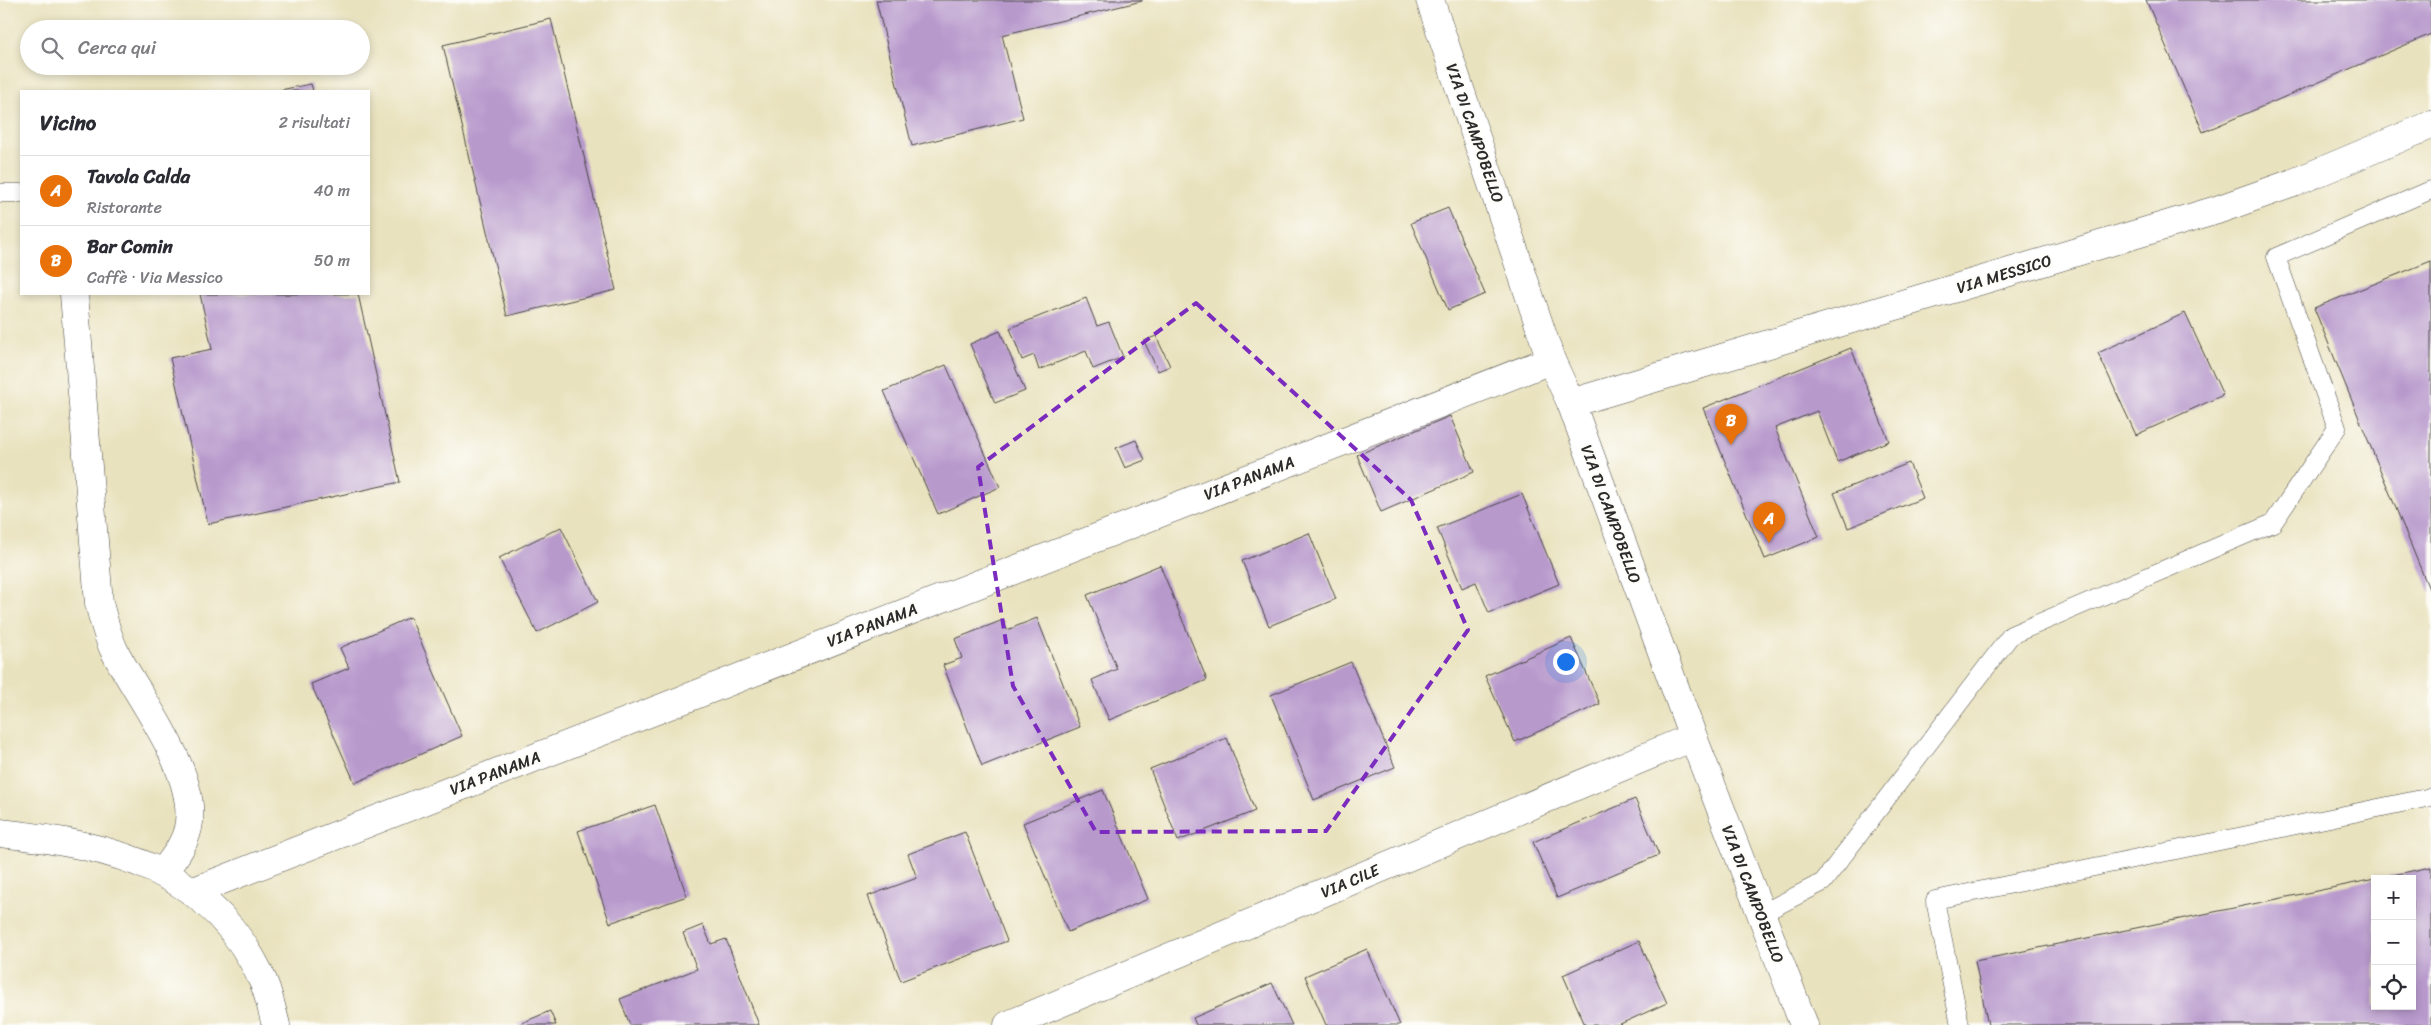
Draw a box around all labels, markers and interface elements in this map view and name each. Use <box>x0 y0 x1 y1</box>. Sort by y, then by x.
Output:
search box <box>20 20 370 75</box>
text: Cerca qui <box>78 31 156 64</box>
icon: search <box>38 34 66 62</box>
street label: VIA DI CAMPOBELLO <box>1437 59 1513 207</box>
text: Vicino <box>40 104 96 142</box>
text: 2 risultati <box>279 108 350 137</box>
text: Tavola Calda <box>87 160 190 193</box>
text: A <box>51 176 61 205</box>
text: 40 m <box>313 176 350 205</box>
text: Ristorante <box>87 193 162 222</box>
text: Bar Comin <box>87 230 173 263</box>
text: B <box>51 246 61 275</box>
text: 50 m <box>314 246 350 275</box>
street label: VIA MESSICO <box>1953 246 2055 302</box>
text: Caffè · Via Messico <box>87 263 223 292</box>
pin: B <box>1715 404 1747 445</box>
street label: VIA DI CAMPOBELLO <box>1572 440 1650 588</box>
street label: VIA PANAMA <box>1199 447 1299 509</box>
pin: A <box>1753 502 1785 543</box>
street label: VIA PANAMA <box>822 594 922 656</box>
your location <box>1553 649 1579 675</box>
street label: VIA PANAMA <box>445 742 545 804</box>
street label: VIA DI CAMPOBELLO <box>1713 821 1793 967</box>
street label: VIA CILE <box>1316 855 1385 906</box>
map controls <box>2371 875 2416 1010</box>
button: + <box>2371 875 2416 920</box>
button: − <box>2371 920 2416 965</box>
button: locate <box>2371 965 2416 1010</box>

